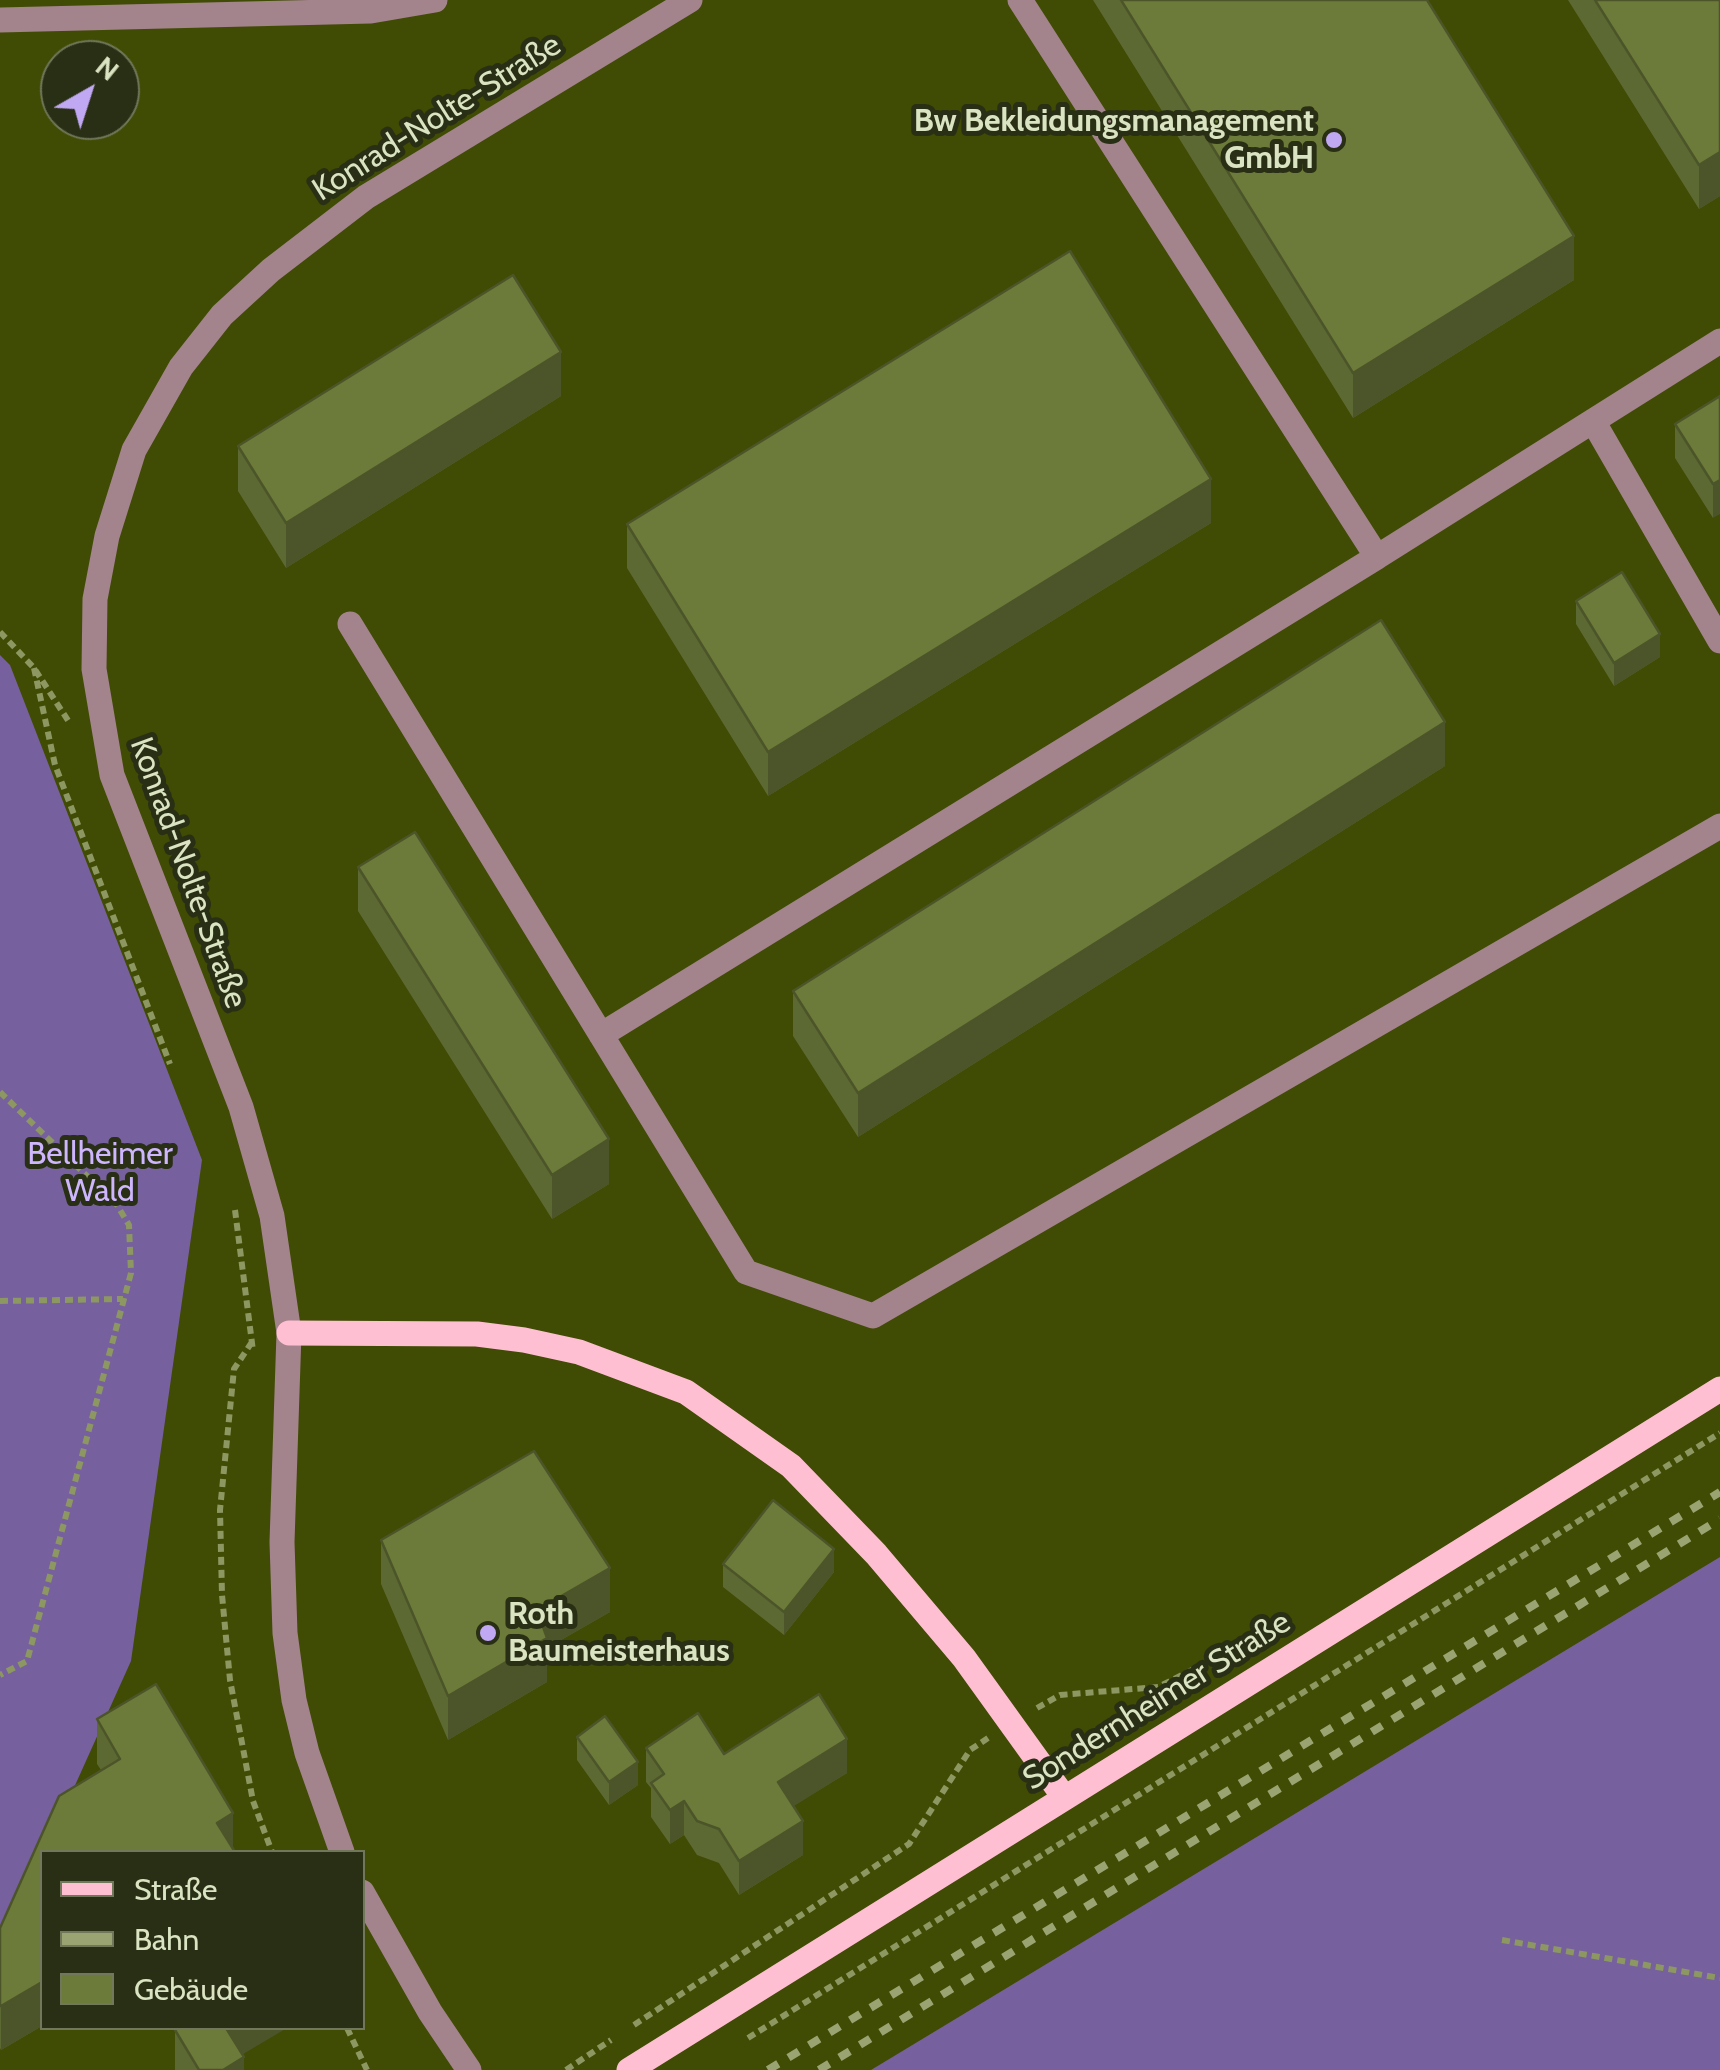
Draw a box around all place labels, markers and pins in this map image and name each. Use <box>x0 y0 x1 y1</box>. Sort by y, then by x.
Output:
place label: Bw Bekleidungsmanagement GmbH <box>914 103 1314 178</box>
marker: Bw Bekleidungsmanagement GmbH <box>1323 129 1345 151</box>
place label: Roth Baumeisterhaus <box>508 1596 730 1671</box>
marker: Roth Baumeisterhaus <box>477 1622 499 1644</box>

